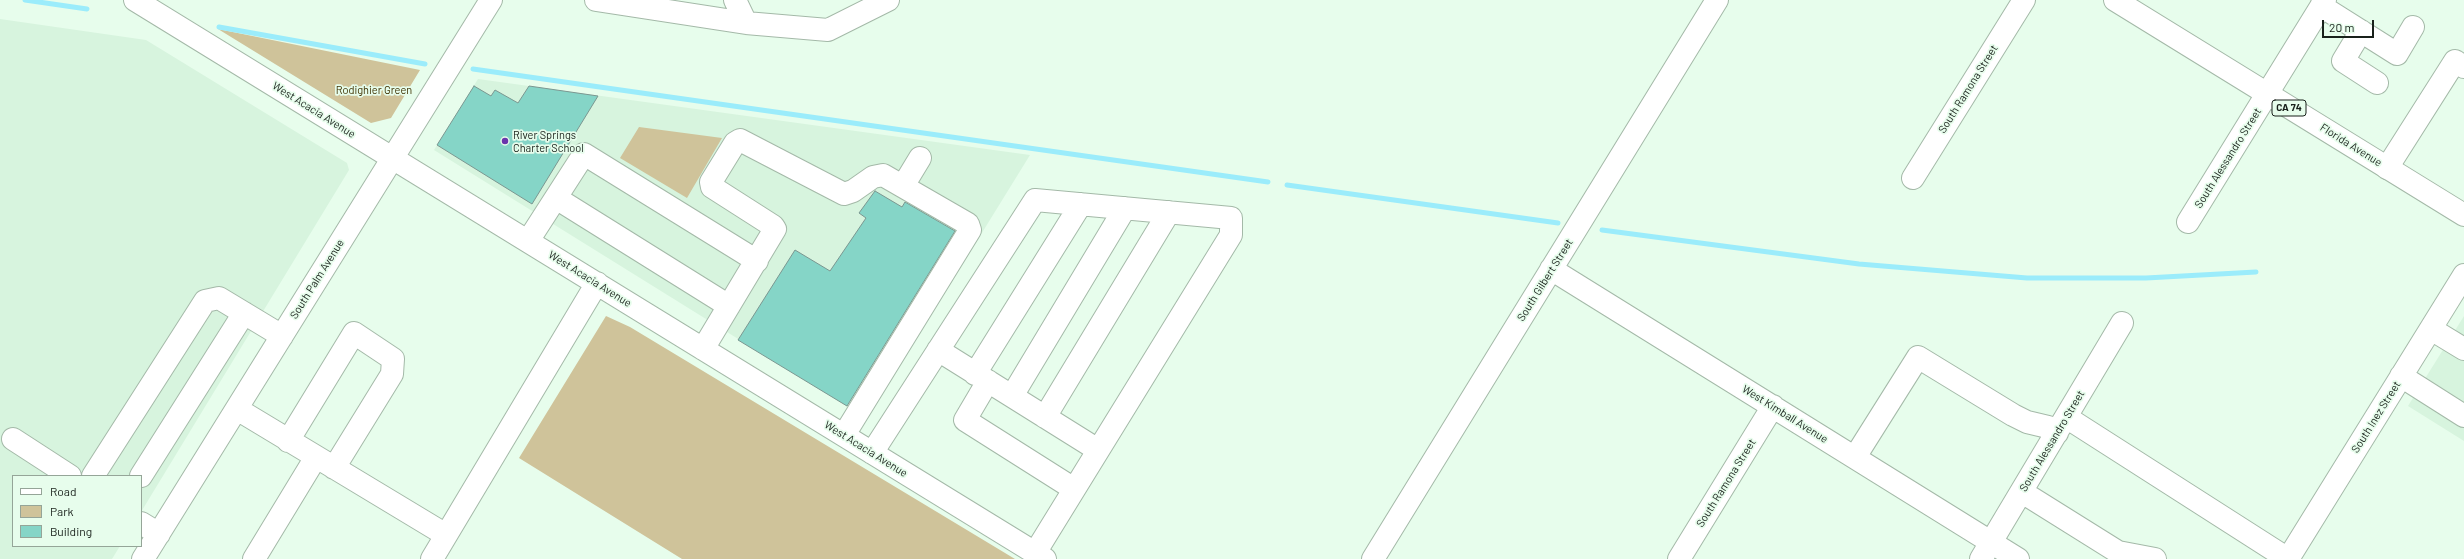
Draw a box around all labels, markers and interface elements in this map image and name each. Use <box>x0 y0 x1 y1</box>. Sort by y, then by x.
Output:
scale bar <box>2324 12 2376 38</box>
text: 20 m <box>2329 20 2355 34</box>
street label: South Ramona Street <box>1935 42 2001 136</box>
street label: West Acacia Avenue <box>270 79 358 141</box>
park label: Rodighier Green <box>336 83 412 97</box>
road number: CA 74 <box>2272 100 2306 116</box>
street label: South Alessandro Street <box>2192 106 2264 210</box>
street label: Florida Avenue <box>2318 121 2384 169</box>
place label: River Springs Charter School <box>513 128 584 154</box>
marker: River Springs Charter School <box>500 136 510 146</box>
street label: South Gilbert Street <box>1514 236 1576 324</box>
street label: South Palm Avenue <box>287 237 347 321</box>
street label: West Acacia Avenue <box>546 248 634 310</box>
street label: South Inez Street <box>2349 379 2403 455</box>
street label: West Kimball Avenue <box>1740 382 1830 446</box>
street label: South Alessandro Street <box>2017 388 2087 494</box>
street label: West Acacia Avenue <box>822 418 910 480</box>
street label: South Ramona Street <box>1693 436 1759 530</box>
legend <box>12 475 142 547</box>
text: Road <box>50 484 77 498</box>
text: Park <box>50 504 74 518</box>
text: Building <box>50 524 92 538</box>

